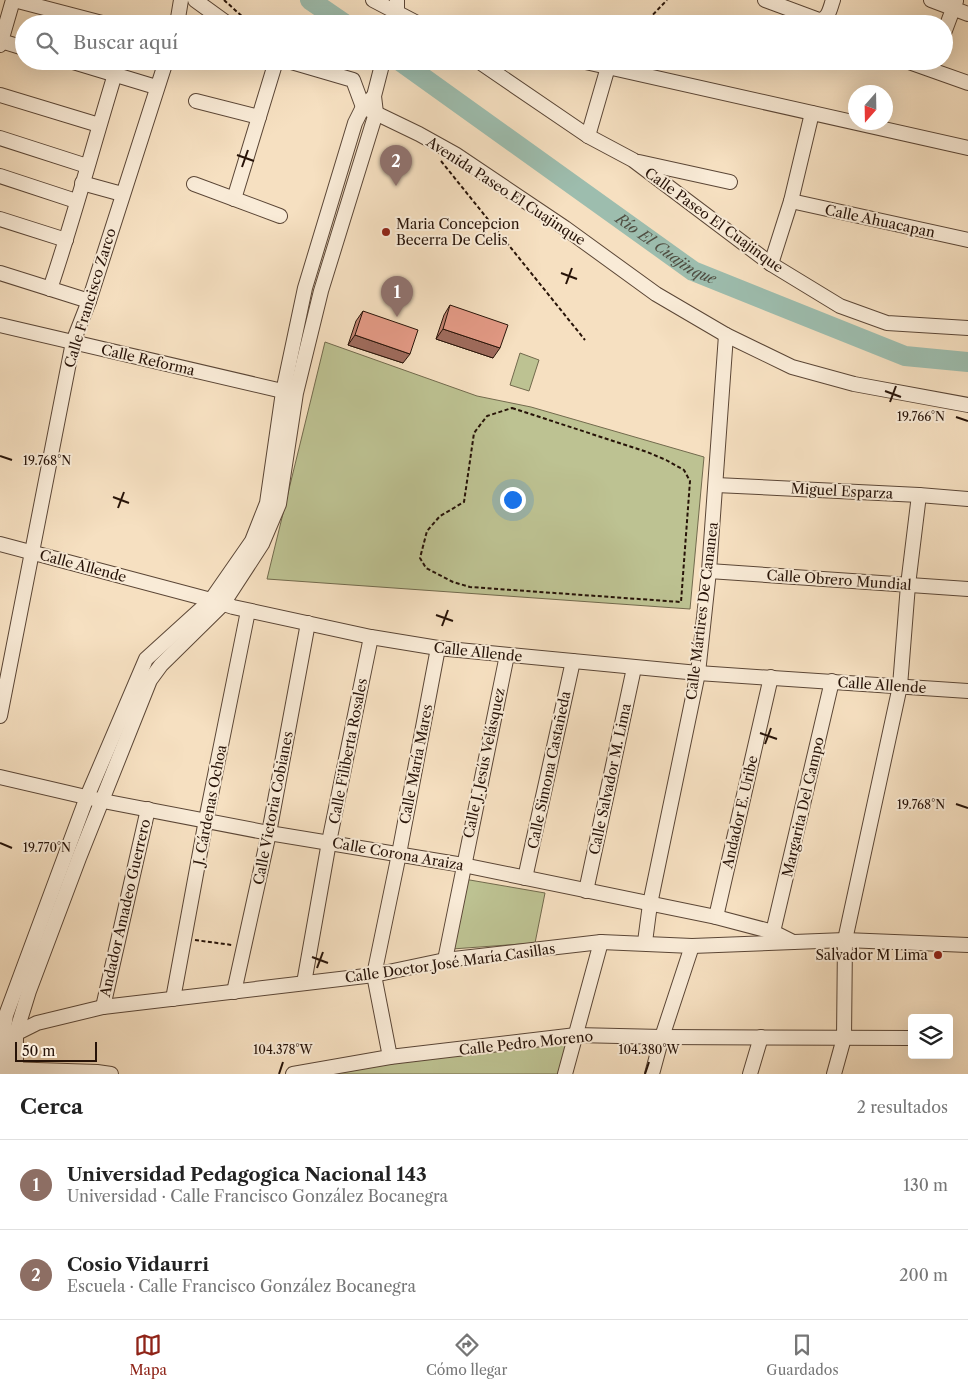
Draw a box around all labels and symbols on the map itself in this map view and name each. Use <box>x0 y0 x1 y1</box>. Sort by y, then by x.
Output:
north arrow <box>848 85 893 130</box>
street label: Avenida Paseo El Cuajinque <box>422 132 589 249</box>
pin: 2 <box>380 145 412 186</box>
street label: Calle Paseo El Cuajinque <box>641 164 787 276</box>
street label: Calle Ahuacapan <box>823 201 937 242</box>
water label: Río El Cuajinque <box>611 208 720 289</box>
place label: Maria Concepcion Becerra De Celis <box>396 215 520 249</box>
street label: Calle Francisco Zarco <box>60 226 120 370</box>
marker: Maria Concepcion Becerra De Celis <box>380 226 392 238</box>
pin: 1 <box>381 276 413 317</box>
street label: Calle Reforma <box>99 340 197 380</box>
text: 19.766°N <box>897 409 945 424</box>
text: 19.768°N <box>23 453 71 468</box>
street label: Miguel Esparza <box>790 479 894 503</box>
your location <box>500 487 526 513</box>
street label: Calle Mártires De Cananea <box>682 520 722 701</box>
street label: Calle Allende <box>38 546 129 586</box>
street label: Calle Obrero Mundial <box>766 566 912 594</box>
street label: Calle Allende <box>433 638 523 666</box>
street label: Calle Allende <box>837 673 927 697</box>
street label: Calle Filiberta Rosales <box>325 677 371 825</box>
street label: Calle J. Jesús Velásquez <box>459 686 509 840</box>
street label: Calle Simona Castañeda <box>523 689 575 851</box>
street label: Calle Salvador M. Lima <box>585 701 635 856</box>
street label: Calle María Mares <box>396 703 436 825</box>
street label: Calle Victoria Cobianes <box>249 730 297 886</box>
street label: Margarita Del Campo <box>778 735 828 879</box>
street label: J. Cárdenas Ochoa <box>189 743 231 869</box>
street label: Andador E. Uribe <box>718 754 762 871</box>
text: 19.768°N <box>897 797 945 812</box>
street label: Andador Amadeo Guerrero <box>96 817 154 1000</box>
street label: Calle Corona Araiza <box>331 834 466 875</box>
text: 19.770°N <box>23 840 71 855</box>
street label: Calle Doctor José María Casillas <box>344 939 556 987</box>
place label: Salvador M Lima <box>816 946 929 964</box>
marker: Salvador M Lima <box>932 949 944 961</box>
street label: Calle Pedro Moreno <box>458 1027 594 1059</box>
scale bar <box>15 1039 98 1062</box>
text: 104.378°W <box>253 1042 314 1057</box>
text: 104.380°W <box>618 1042 680 1057</box>

